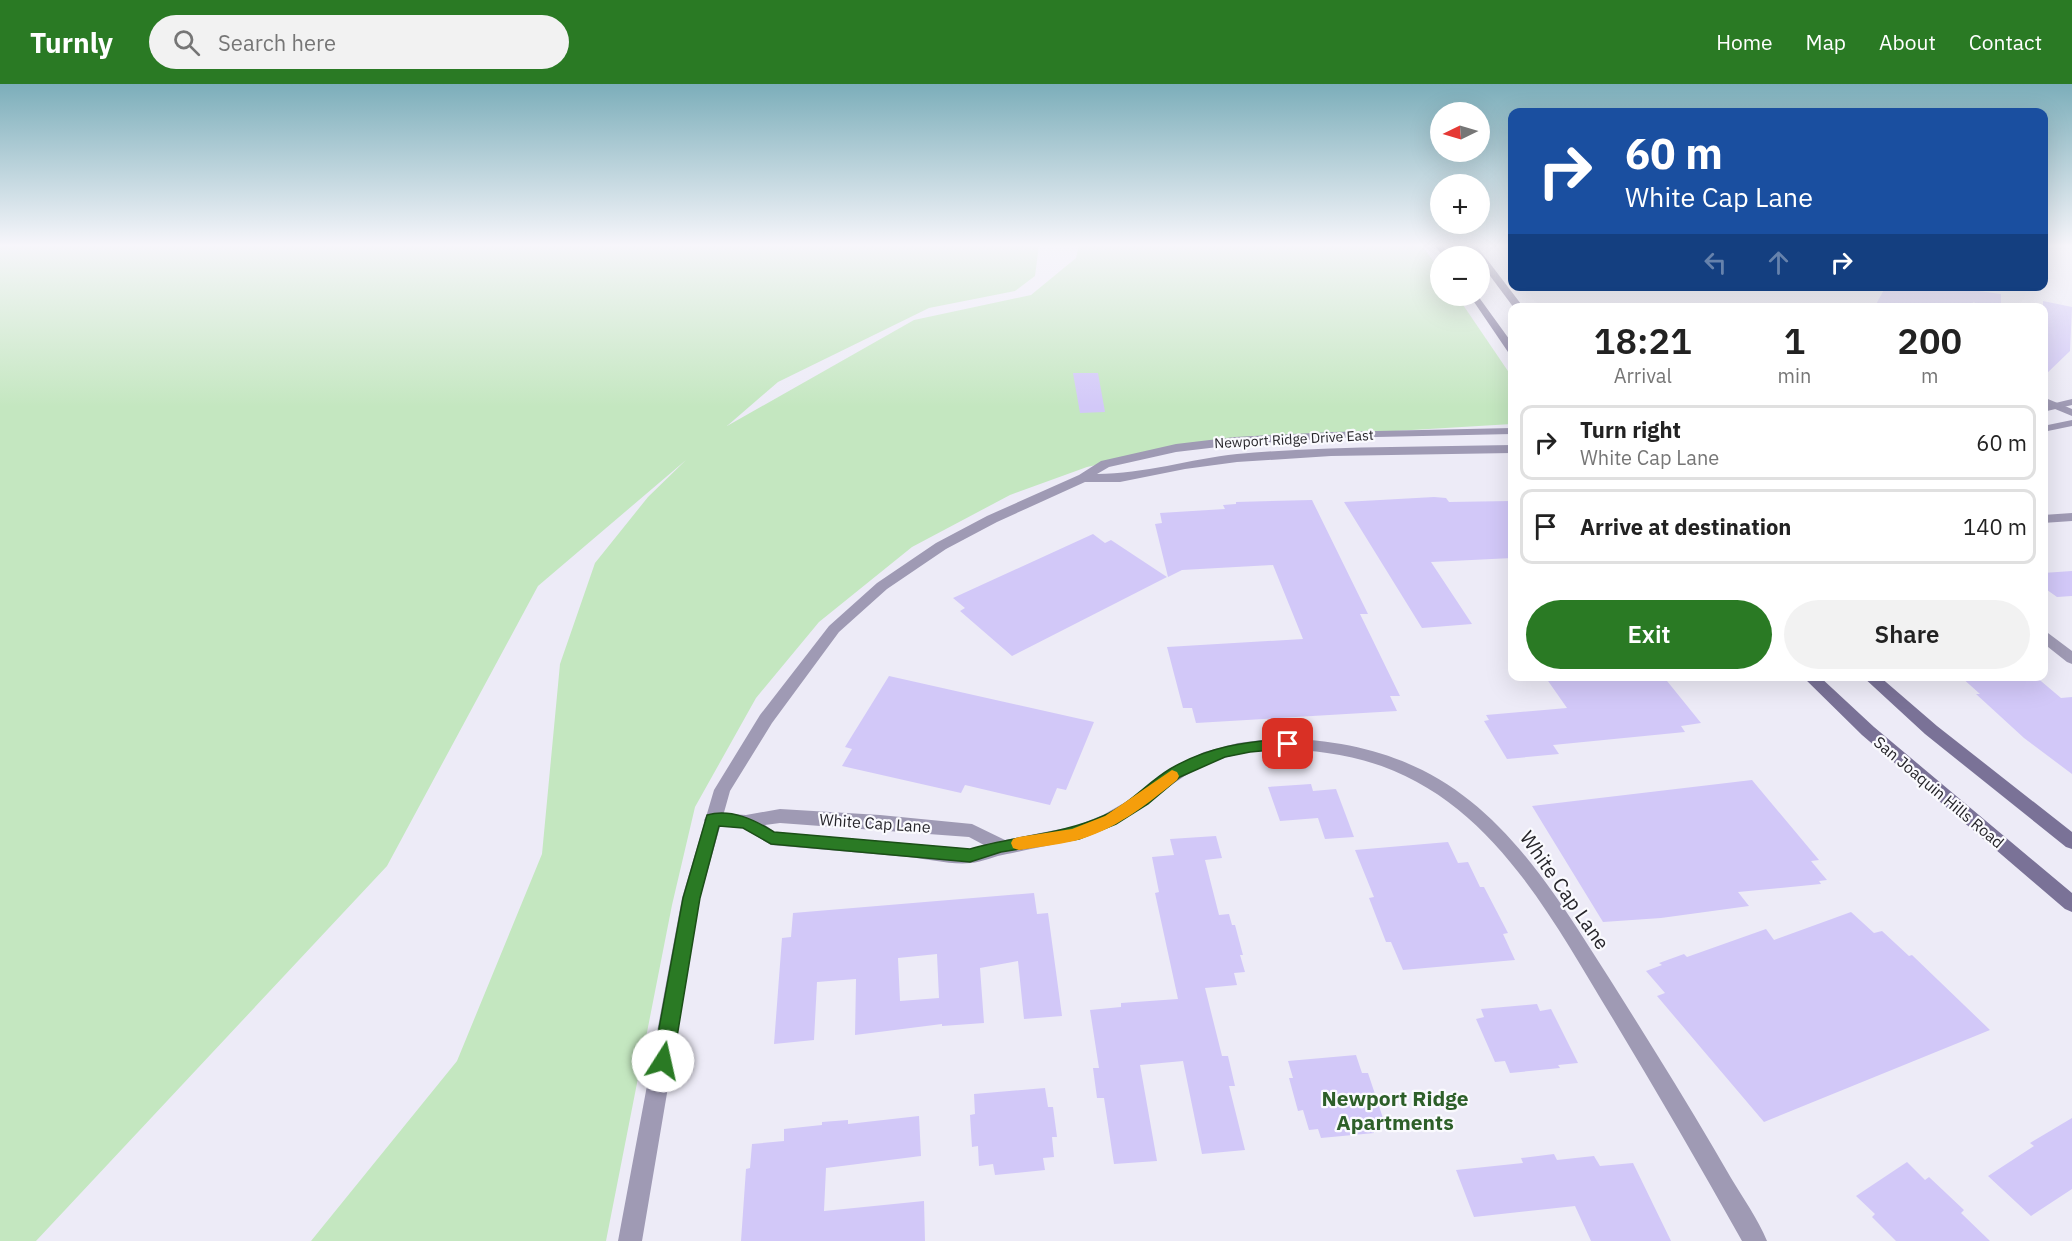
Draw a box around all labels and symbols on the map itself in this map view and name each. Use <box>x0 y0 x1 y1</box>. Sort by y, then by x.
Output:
north arrow <box>1430 102 1490 162</box>
street label: Newport Ridge Drive East <box>1214 426 1374 452</box>
pin <box>1262 718 1313 769</box>
street label: San Joaquin Hills Road <box>1870 732 2008 852</box>
street label: White Cap Lane <box>819 809 931 837</box>
street label: White Cap Lane <box>1514 825 1616 955</box>
position arrow <box>631 1029 695 1093</box>
district label: Newport Ridge Apartments <box>1322 1084 1469 1136</box>

